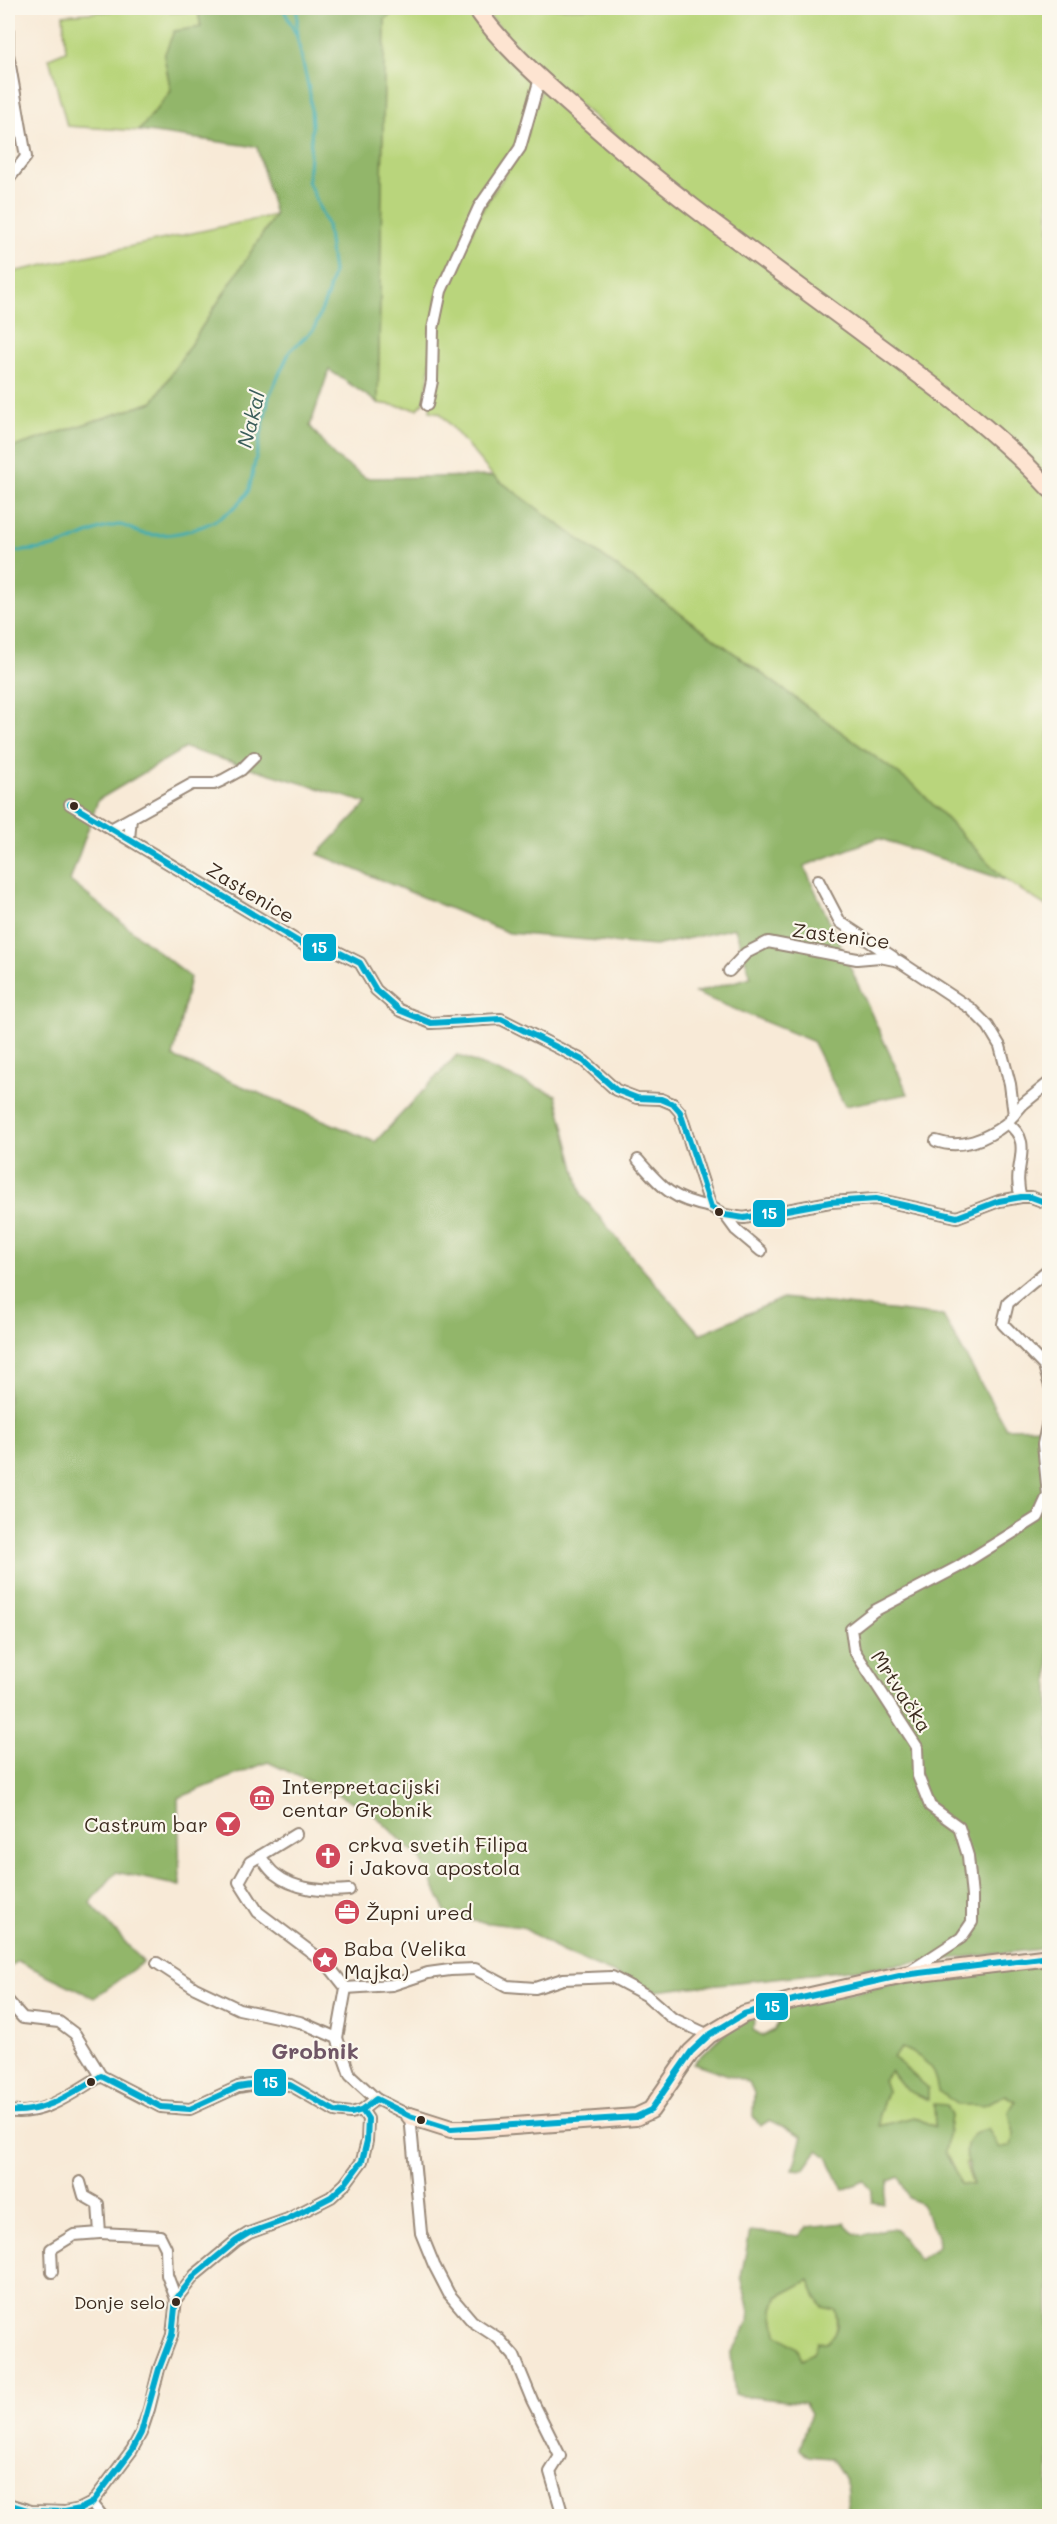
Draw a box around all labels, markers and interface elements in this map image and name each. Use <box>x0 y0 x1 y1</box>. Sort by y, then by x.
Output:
water label: Nakal <box>230 387 270 450</box>
unlabelled marker <box>68 800 80 812</box>
street label: Zastenice <box>202 856 300 928</box>
street label: Zastenice <box>791 916 891 954</box>
line badge: 15 <box>302 933 337 962</box>
text: 15 <box>311 936 327 957</box>
line badge: 15 <box>752 1199 786 1228</box>
text: 15 <box>761 1202 777 1223</box>
unlabelled marker <box>713 1206 725 1218</box>
street label: Mrtvačka <box>866 1645 938 1737</box>
place label: Interpretacijski centar Grobnik <box>282 1773 440 1822</box>
museum icon: Interpretacijski centar Grobnik <box>247 1783 277 1813</box>
bar icon: Castrum bar <box>213 1809 243 1839</box>
place label: Castrum bar <box>84 1811 208 1837</box>
place label: crkva svetih Filipa i Jakova apostola <box>348 1831 528 1880</box>
church icon: crkva svetih Filipa i Jakova apostola <box>313 1841 343 1871</box>
office icon: Župni ured <box>332 1897 362 1927</box>
place label: Župni ured <box>366 1899 472 1925</box>
place label: Baba (Velika Majka) <box>344 1935 467 1984</box>
place icon: Baba (Velika Majka) <box>310 1945 340 1975</box>
line badge: 15 <box>755 1992 789 2021</box>
text: 15 <box>764 1995 780 2016</box>
district label: Grobnik <box>271 2036 359 2065</box>
line badge: 15 <box>253 2068 287 2097</box>
text: 15 <box>262 2071 278 2092</box>
unlabelled marker <box>85 2076 97 2088</box>
unlabelled marker <box>415 2114 427 2126</box>
place label: Donje selo <box>74 2290 165 2314</box>
marker: Donje selo <box>170 2296 182 2308</box>

